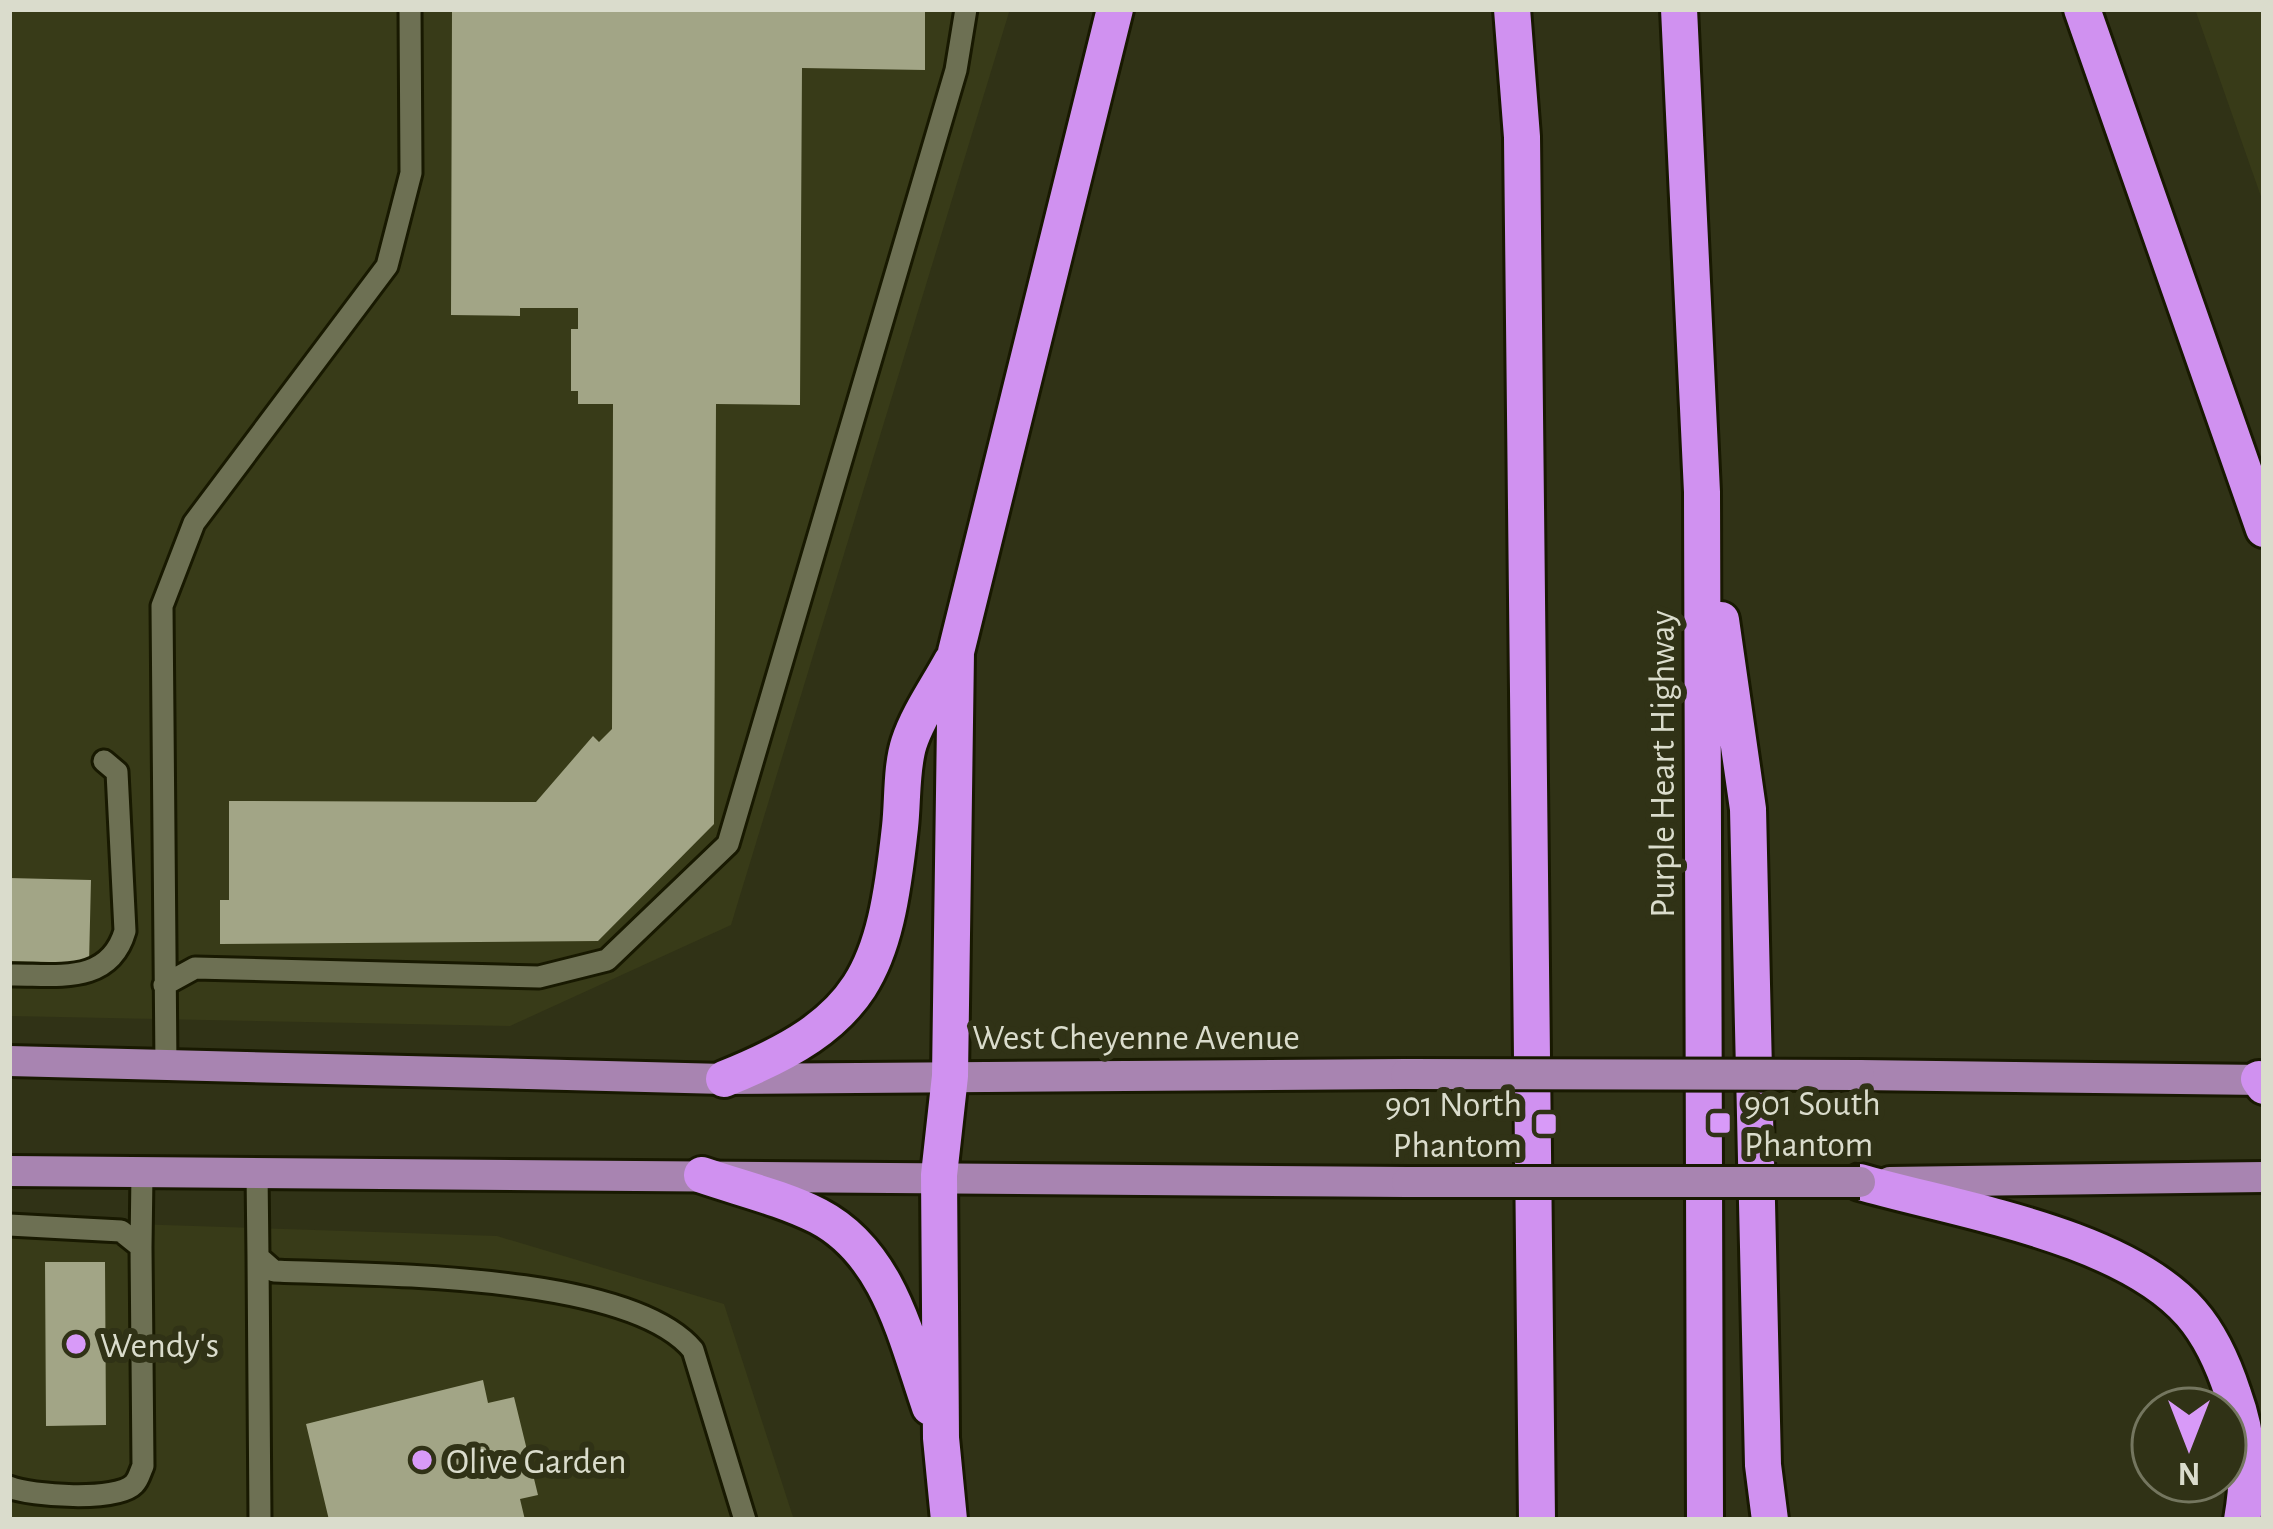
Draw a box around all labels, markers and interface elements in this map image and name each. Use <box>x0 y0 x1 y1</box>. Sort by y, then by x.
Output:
street label: Purple Heart Highway <box>1645 610 1681 918</box>
street label: West Cheyenne Avenue <box>972 1020 1300 1056</box>
place label: 901 South Phantom <box>1744 1086 1881 1163</box>
place label: 901 North Phantom <box>1385 1087 1522 1164</box>
marker: 901 South Phantom <box>1707 1110 1733 1136</box>
marker: 901 North Phantom <box>1533 1111 1559 1137</box>
place label: Wendy's <box>100 1328 219 1364</box>
marker: Wendy's <box>63 1331 89 1357</box>
north arrow <box>2129 1385 2249 1505</box>
place label: Olive Garden <box>446 1444 627 1480</box>
marker: Olive Garden <box>409 1447 435 1473</box>
text: N <box>2178 1456 2200 1489</box>

